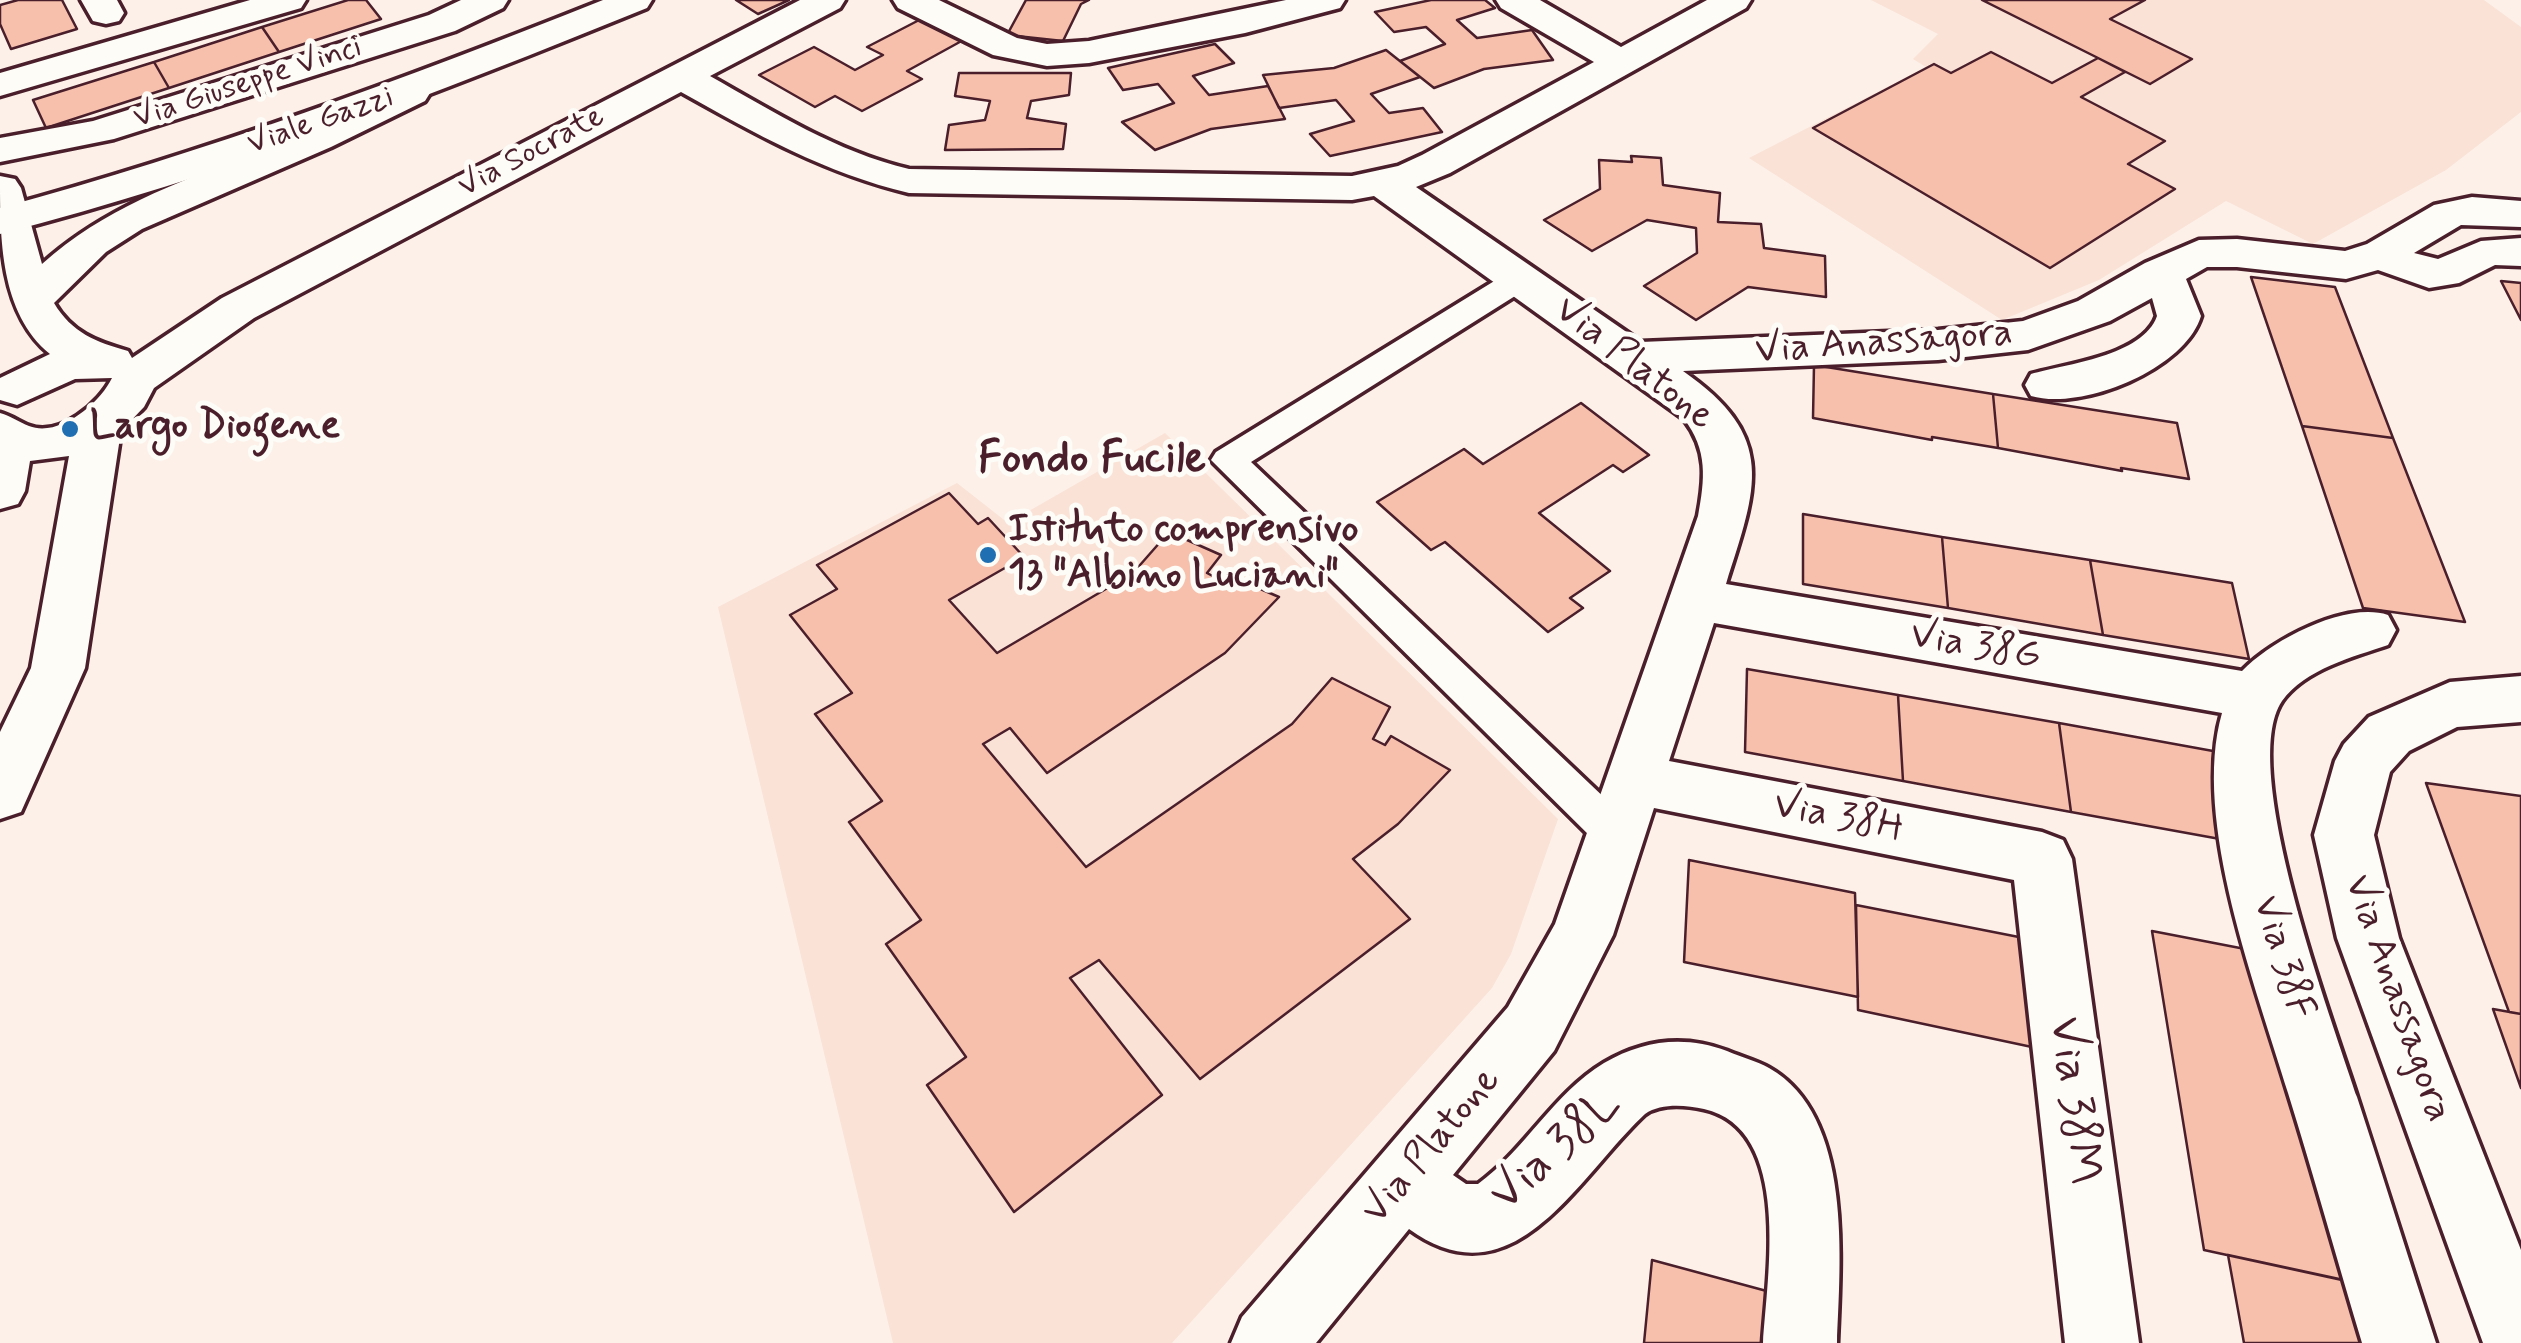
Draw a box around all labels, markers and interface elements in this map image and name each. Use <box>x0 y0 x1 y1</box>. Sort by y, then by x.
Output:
street label: Via Giuseppe Vinci <box>129 29 367 139</box>
street label: Viale Gazzi <box>243 79 399 165</box>
street label: Via Socrate <box>452 98 612 208</box>
street label: Via Platone <box>1543 288 1723 442</box>
street label: Via Anassagora <box>1754 311 2014 377</box>
place label: Largo Diogene <box>90 405 340 453</box>
marker: Largo Diogene <box>59 418 81 440</box>
district label: Fondo Fucile <box>978 435 1206 489</box>
place label: Istituto comprensivo 13 "Albino Luciani" <box>1008 508 1359 602</box>
marker: Istituto comprensivo 13 "Albino Luciani" <box>977 544 999 566</box>
street label: Via 38G <box>1906 613 2044 683</box>
street label: Via 38H <box>1769 783 1907 855</box>
street label: Via Anassagora <box>2331 869 2461 1129</box>
street label: Via 38F <box>2240 890 2322 1026</box>
street label: Via 38M <box>2033 1014 2111 1188</box>
street label: Via Platone <box>1354 1059 1512 1235</box>
street label: Via 38L <box>1480 1078 1634 1226</box>

